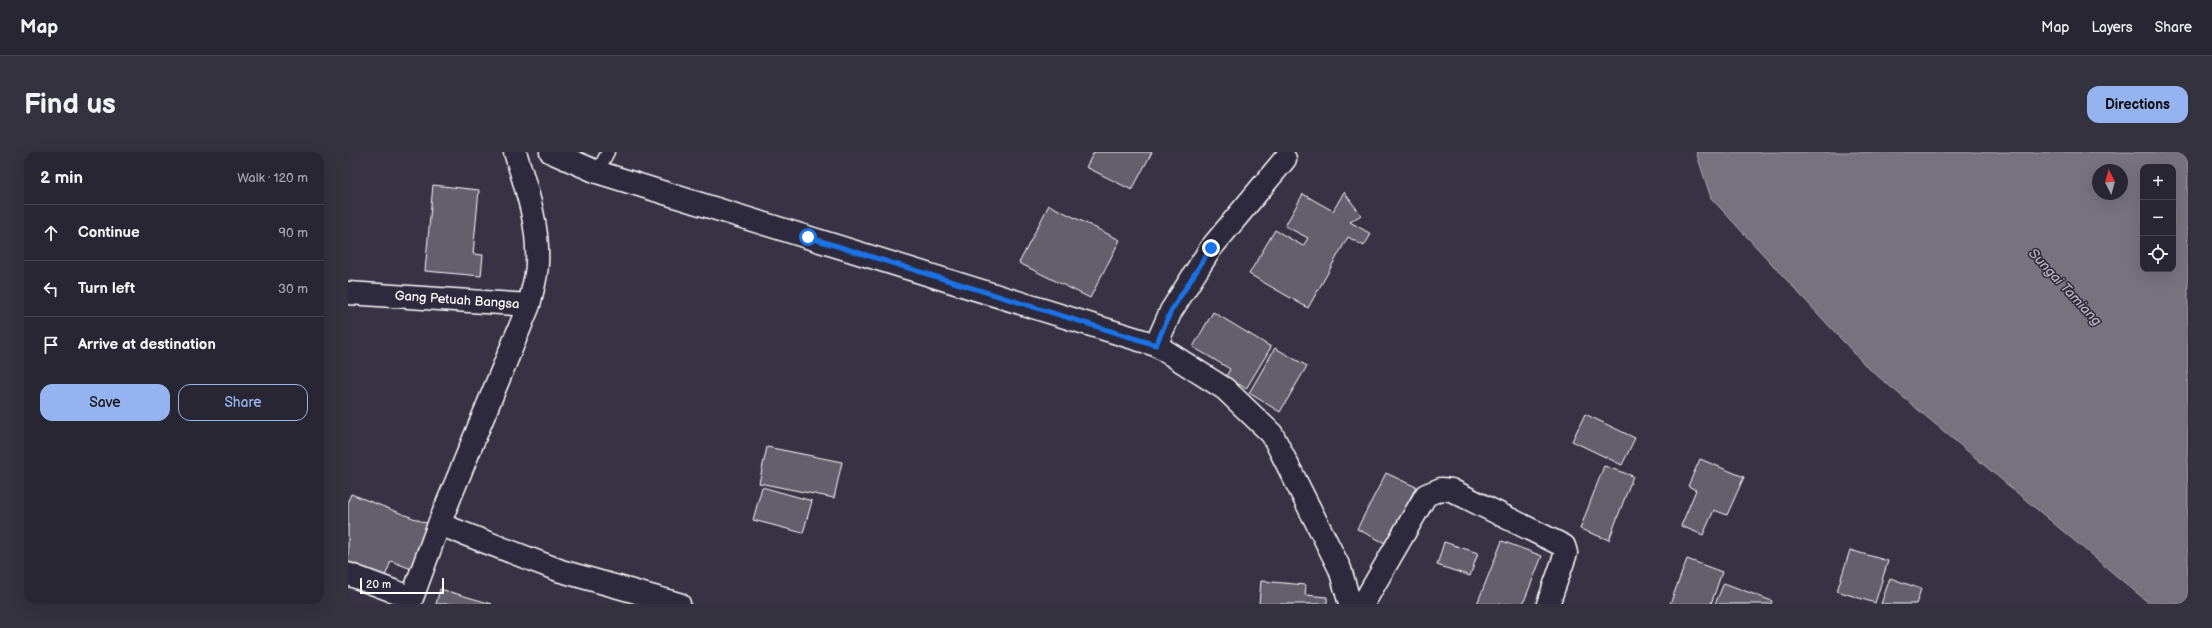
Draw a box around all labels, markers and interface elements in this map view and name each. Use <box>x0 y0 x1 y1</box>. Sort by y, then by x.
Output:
text: Map <box>20 16 58 39</box>
text: Map <box>2041 19 2069 36</box>
text: Layers <box>2091 19 2133 36</box>
text: Share <box>2155 19 2192 36</box>
button: Directions <box>2087 86 2188 123</box>
text: Find us <box>24 88 116 121</box>
north arrow <box>2092 164 2128 200</box>
map controls <box>2140 164 2176 272</box>
button: + <box>2140 164 2176 200</box>
text: 2 min <box>40 168 83 188</box>
text: Walk · 120 m <box>237 170 308 186</box>
button: − <box>2140 200 2176 236</box>
icon: ahead <box>40 222 62 244</box>
text: Continue <box>78 223 140 242</box>
text: 90 m <box>279 225 308 241</box>
route start <box>799 228 817 246</box>
button: locate <box>2140 236 2176 272</box>
route end <box>1202 239 1220 257</box>
water label: Sungai Tamiang <box>2025 245 2105 329</box>
icon: left <box>40 278 62 300</box>
text: Turn left <box>78 279 135 298</box>
text: 30 m <box>278 281 308 297</box>
street label: Gang Petuah Bangsa <box>394 288 520 312</box>
icon: arrive <box>40 334 62 356</box>
text: Arrive at destination <box>78 335 216 354</box>
button: Save <box>40 384 170 421</box>
button: Share <box>178 384 308 421</box>
scale bar <box>360 576 444 595</box>
text: 20 m <box>366 578 391 591</box>

